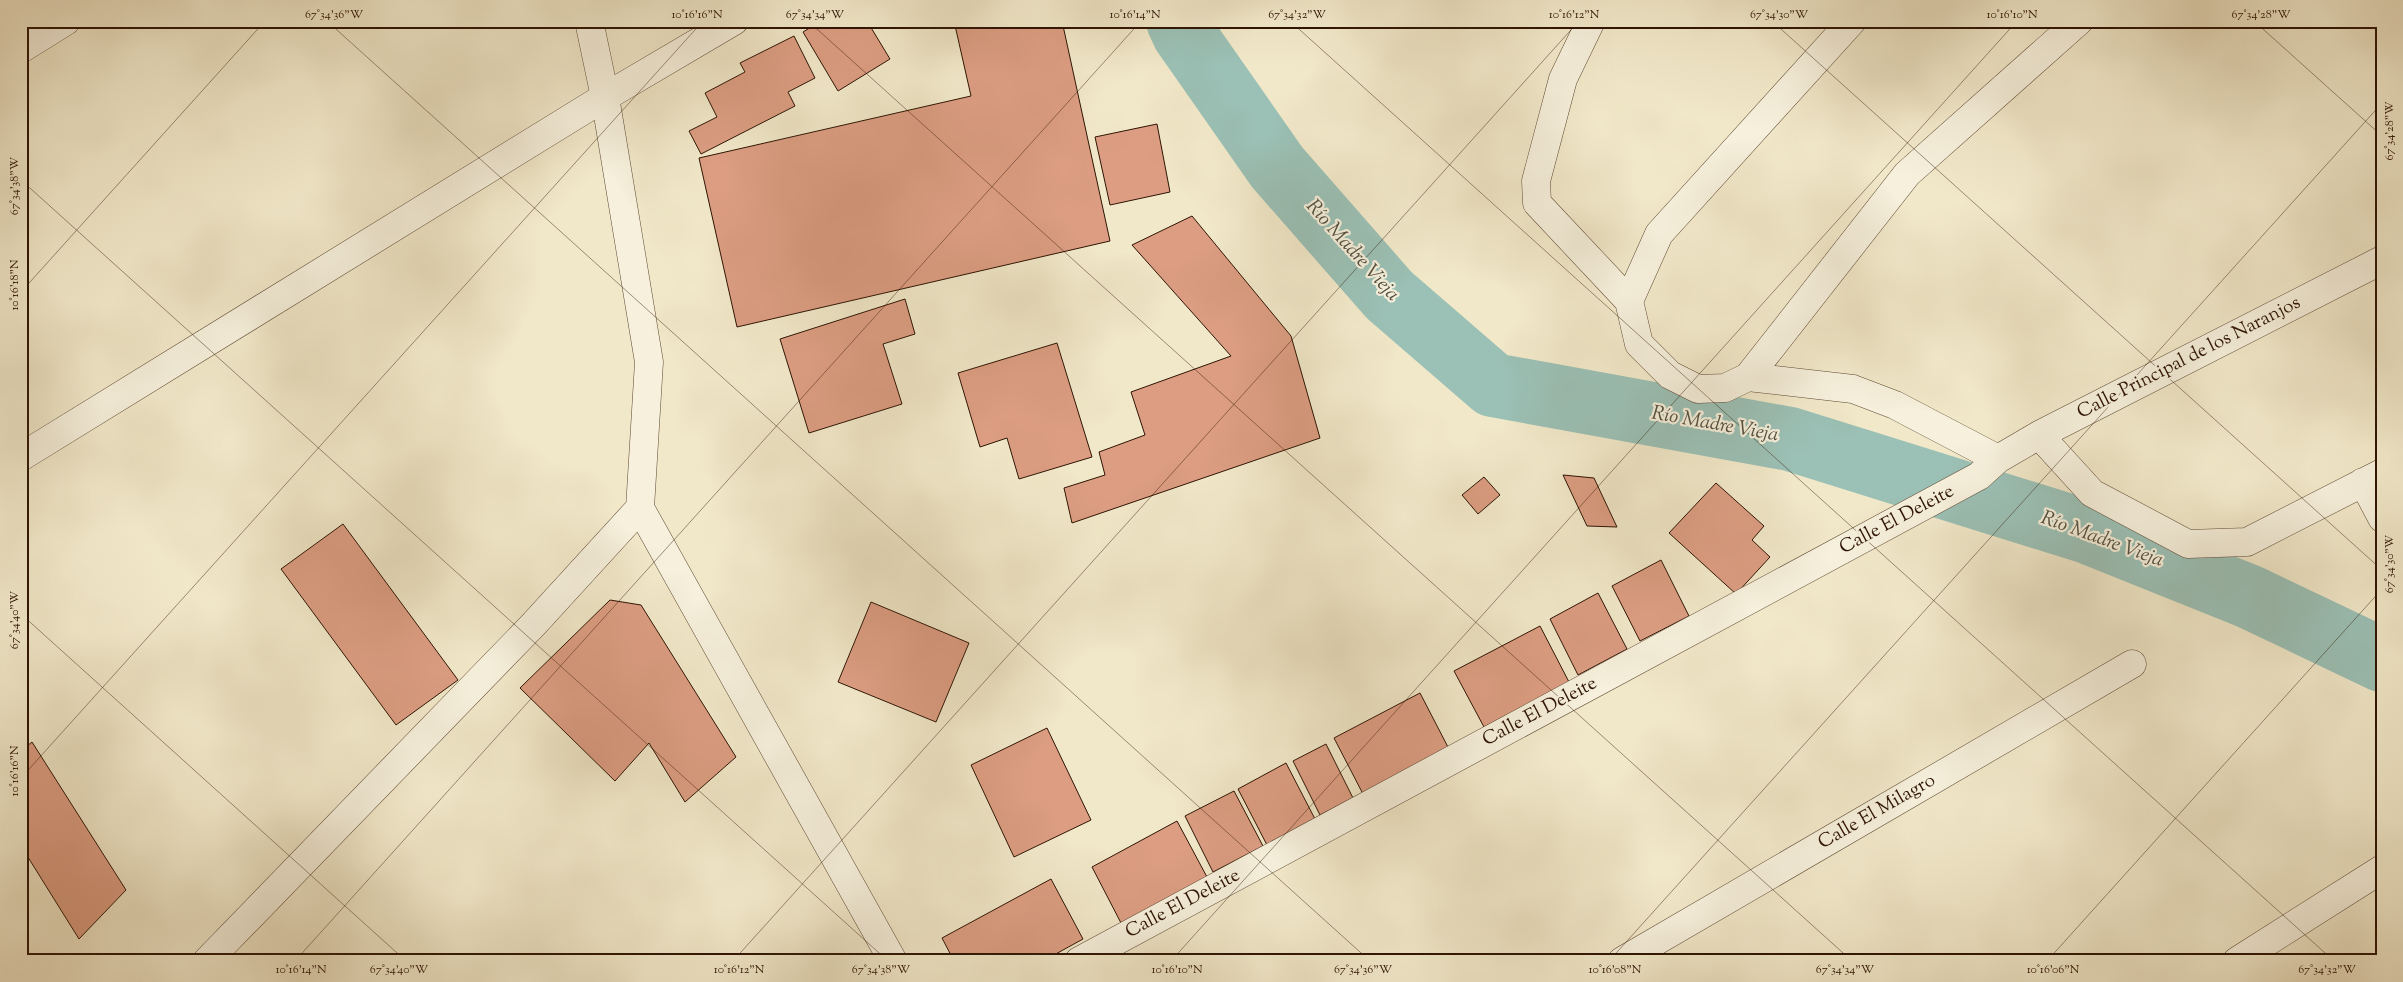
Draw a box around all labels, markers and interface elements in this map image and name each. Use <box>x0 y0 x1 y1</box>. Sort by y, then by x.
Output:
text: 67°34'36"W <box>305 6 364 24</box>
text: 10°16'16"N <box>671 6 723 24</box>
text: 67°34'34"W <box>786 6 845 24</box>
text: 10°16'14"N <box>1109 6 1161 24</box>
text: 67°34'32"W <box>1268 6 1327 24</box>
text: 10°16'12"N <box>1549 6 1600 24</box>
text: 67°34'30"W <box>1750 6 1809 24</box>
text: 10°16'10"N <box>1986 6 2038 24</box>
text: 67°34'28"W <box>2231 6 2291 24</box>
text: 67°34'28"W <box>2381 101 2399 161</box>
text: 67°34'38"W <box>6 156 24 215</box>
water label: Río Madre Vieja <box>1298 194 1406 308</box>
text: 10°16'18"N <box>6 259 24 311</box>
street label: Calle Principal de los Naranjos <box>2073 290 2305 426</box>
water label: Río Madre Vieja <box>1649 400 1781 450</box>
street label: Calle El Deleite <box>1835 478 1959 562</box>
water label: Río Madre Vieja <box>2037 504 2167 576</box>
text: 67°34'30"W <box>2381 534 2399 593</box>
text: 67°34'40"W <box>6 590 24 649</box>
street label: Calle El Deleite <box>1478 670 1602 754</box>
text: 10°16'16"N <box>6 745 24 797</box>
street label: Calle El Milagro <box>1813 767 1941 857</box>
street label: Calle El Deleite <box>1121 862 1245 946</box>
text: 10°16'14"N <box>275 961 327 979</box>
text: 67°34'40"W <box>370 961 429 979</box>
text: 10°16'12"N <box>714 961 765 979</box>
text: 67°34'38"W <box>852 961 911 979</box>
text: 10°16'10"N <box>1151 961 1203 979</box>
text: 67°34'36"W <box>1334 961 1393 979</box>
text: 10°16'08"N <box>1589 961 1642 979</box>
text: 67°34'34"W <box>1816 961 1875 979</box>
text: 10°16'06"N <box>2027 961 2080 979</box>
text: 67°34'32"W <box>2298 961 2357 979</box>

